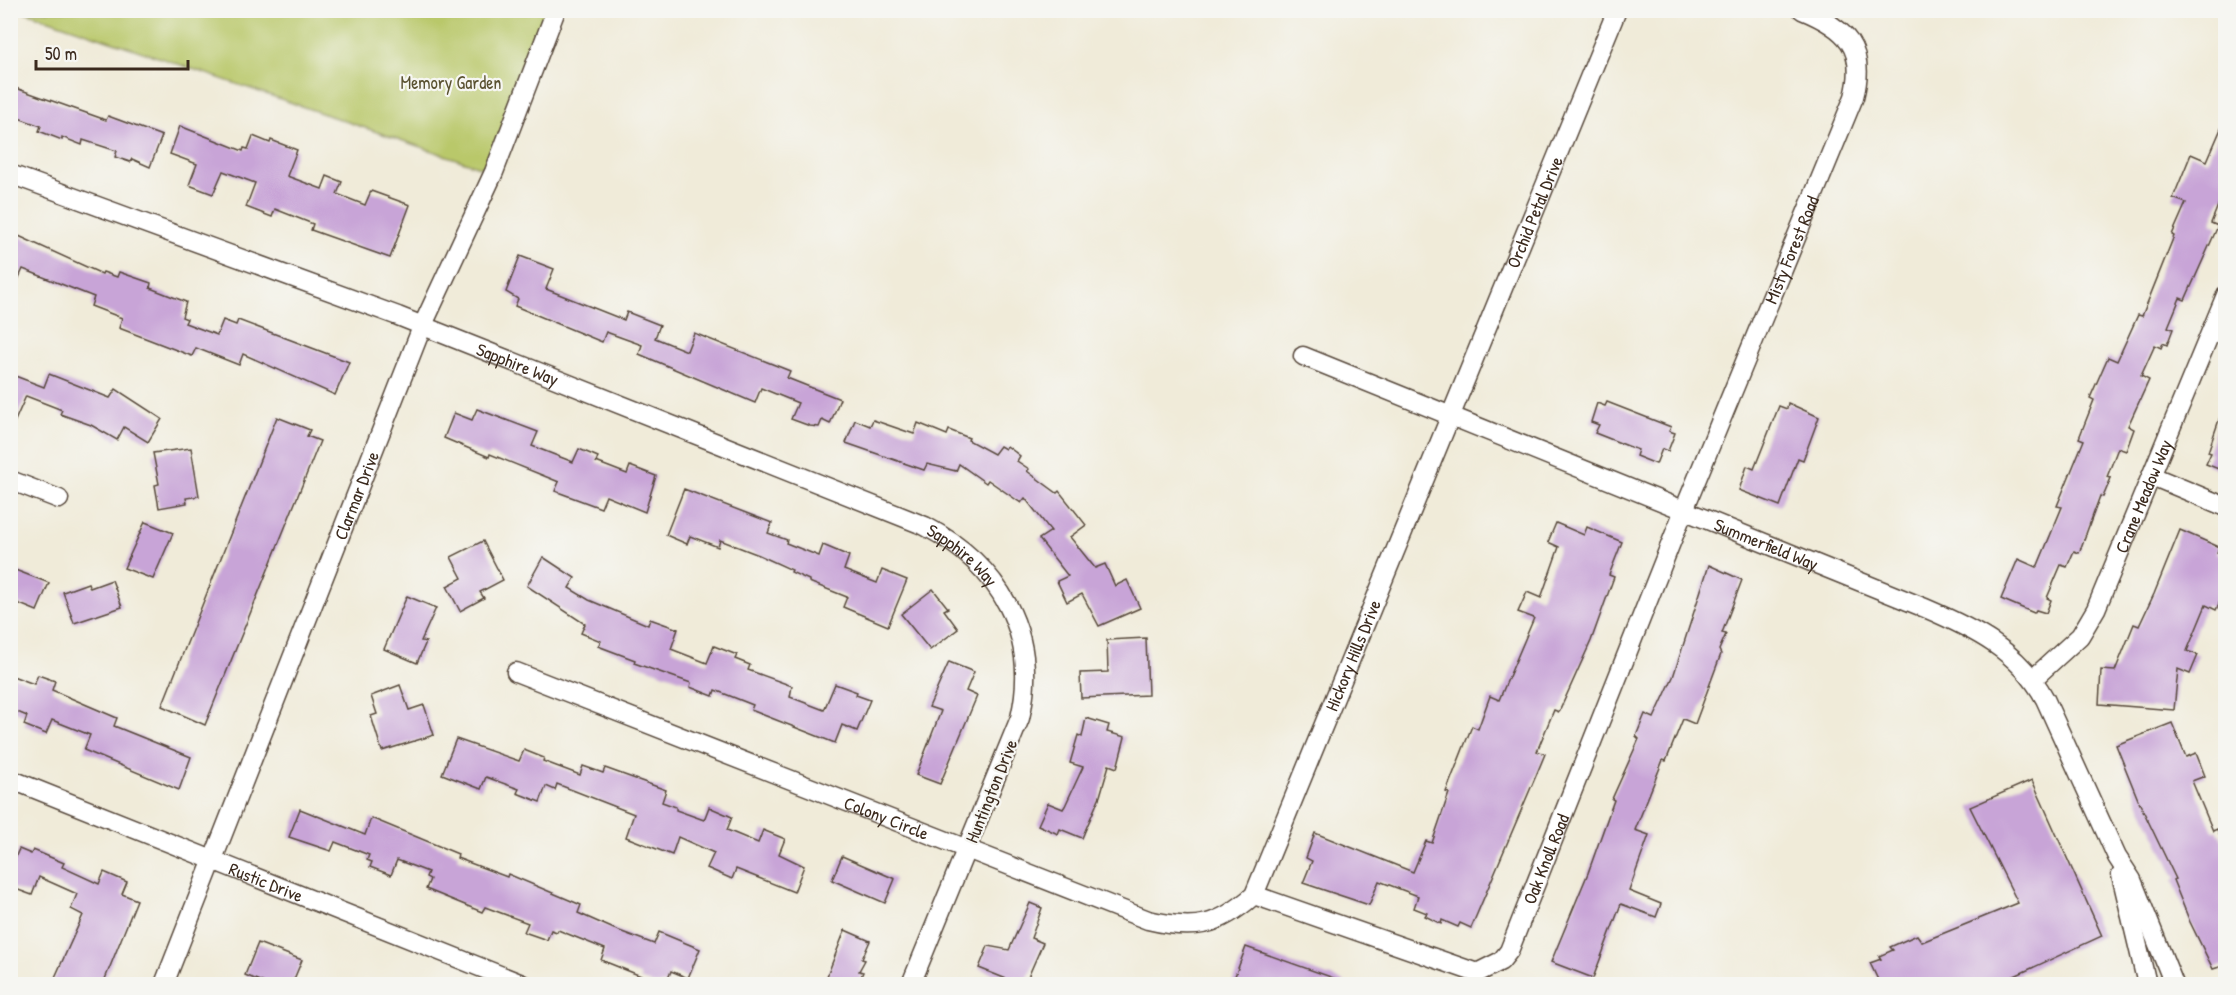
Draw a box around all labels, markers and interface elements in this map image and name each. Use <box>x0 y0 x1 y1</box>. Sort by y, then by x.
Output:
scale bar <box>36 33 188 71</box>
text: 50 m <box>45 41 77 66</box>
park label: Memory Garden <box>401 70 502 95</box>
street label: Orchid Petal Drive <box>1500 152 1568 272</box>
street label: Misty Forest Road <box>1758 192 1825 307</box>
street label: Sapphire Way <box>473 336 563 391</box>
street label: Crane Meadow Way <box>2108 435 2178 557</box>
street label: Clarmar Drive <box>327 447 385 543</box>
street label: Summerfield Way <box>1711 511 1823 576</box>
street label: Sapphire Way <box>923 517 1004 591</box>
street label: Hickory Hills Drive <box>1318 596 1386 715</box>
street label: Huntington Drive <box>959 735 1023 847</box>
street label: Colony Circle <box>841 790 932 845</box>
street label: Oak Knoll Road <box>1516 810 1575 908</box>
street label: Rustic Drive <box>226 856 307 908</box>

